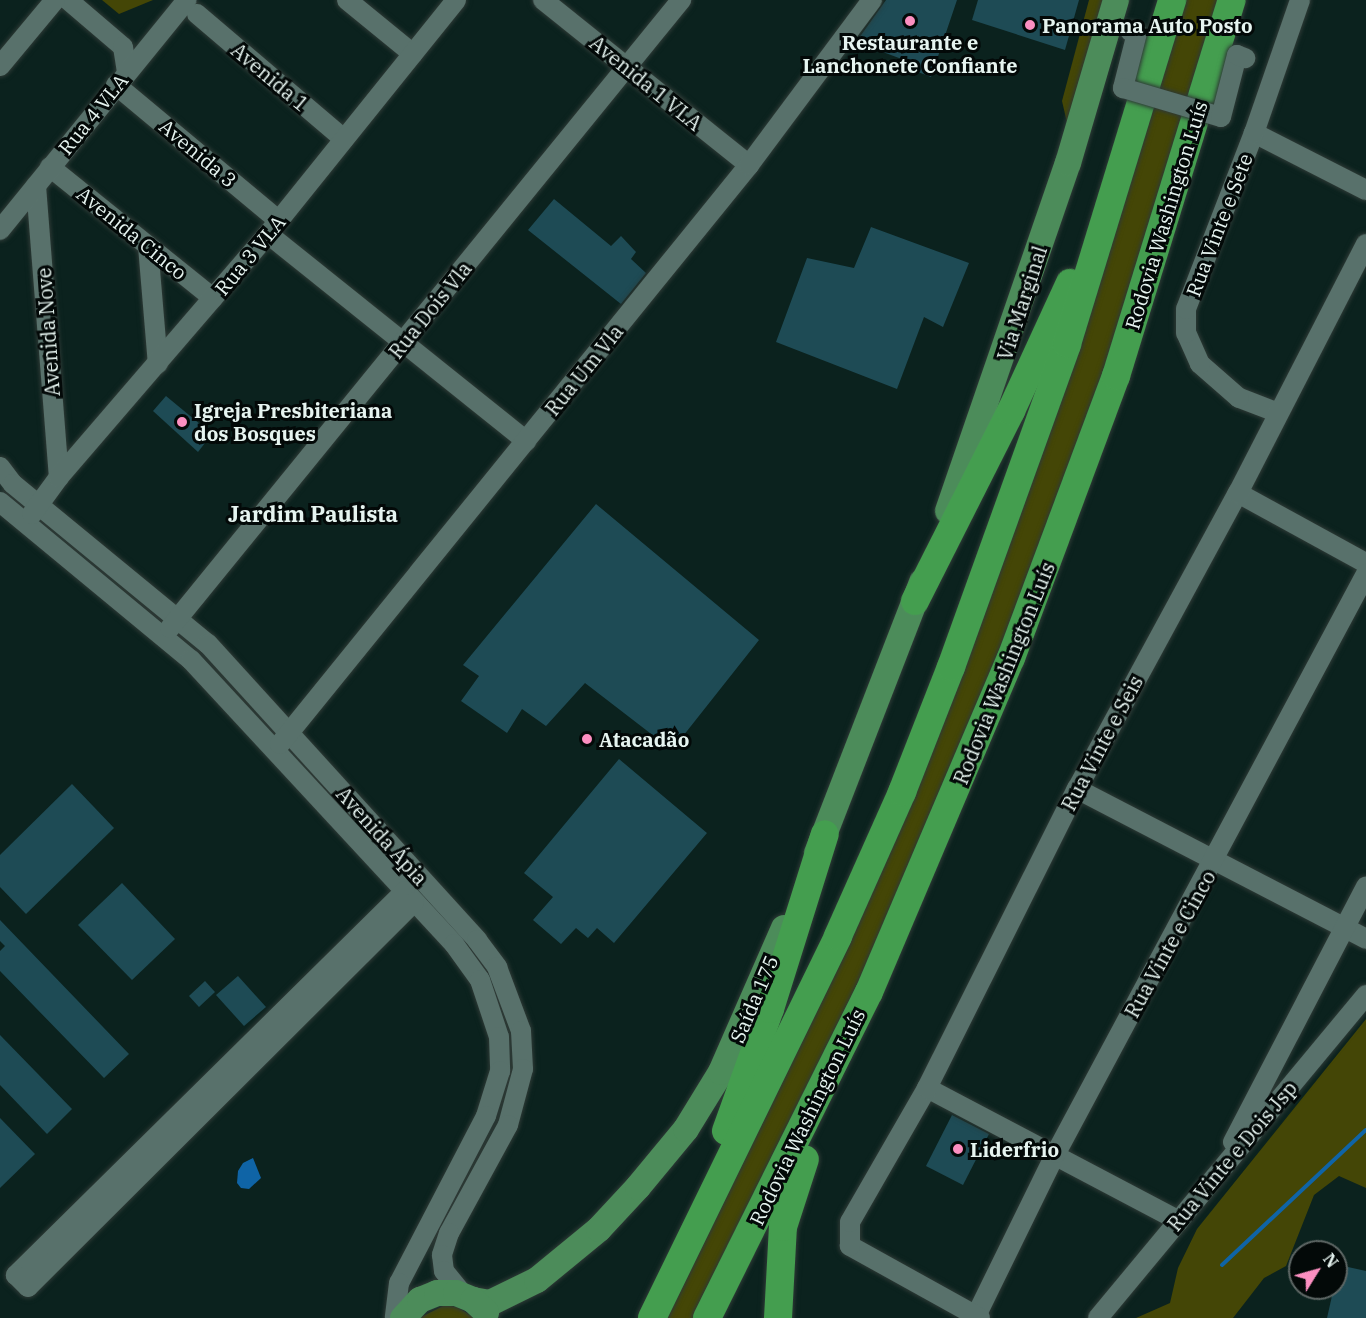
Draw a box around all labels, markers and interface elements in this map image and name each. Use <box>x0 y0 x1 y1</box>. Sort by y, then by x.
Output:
place label: Panorama Auto Posto <box>1042 13 1253 37</box>
marker: Restaurante e Lanchonete Confiante <box>903 14 917 28</box>
marker: Panorama Auto Posto <box>1023 18 1037 32</box>
place label: Restaurante e Lanchonete Confiante <box>802 30 1018 77</box>
street label: Avenida 1 VLA <box>585 31 707 135</box>
street label: Avenida 1 <box>227 38 313 116</box>
street label: Rua 4 VLA <box>53 69 133 159</box>
street label: Rodovia Washington Luís <box>1120 98 1212 332</box>
street label: Avenida 3 <box>155 114 241 192</box>
street label: Rua Vinte e Sete <box>1181 150 1257 300</box>
street label: Avenida Cinco <box>72 181 192 285</box>
street label: Rua 3 VLA <box>210 210 290 300</box>
street label: Via Marginal <box>992 243 1052 363</box>
street label: Rua Dois Vla <box>384 257 476 363</box>
street label: Avenida Nove <box>32 267 64 397</box>
street label: Rua Um Vla <box>540 320 628 420</box>
place label: Igreja Presbiteriana dos Bosques <box>194 398 392 445</box>
marker: Igreja Presbiteriana dos Bosques <box>175 415 189 429</box>
district label: Jardim Paulista <box>228 501 398 527</box>
street label: Rodovia Washington Luís <box>948 558 1060 788</box>
street label: Rua Vinte e Seis <box>1056 671 1148 815</box>
place label: Atacadão <box>599 727 689 751</box>
marker: Atacadão <box>580 732 594 746</box>
street label: Avenida Ápia <box>332 782 432 890</box>
street label: Rua Vinte e Cinco <box>1120 866 1220 1022</box>
street label: Saída 175 <box>725 952 783 1046</box>
street label: Rodovia Washington Luís <box>744 1005 870 1229</box>
street label: Rua Vinte e Dois Jsp <box>1162 1076 1302 1236</box>
place label: Liderfrio <box>970 1137 1059 1161</box>
marker: Liderfrio <box>951 1142 965 1156</box>
north arrow <box>1288 1240 1348 1300</box>
text: N <box>1319 1249 1343 1271</box>

